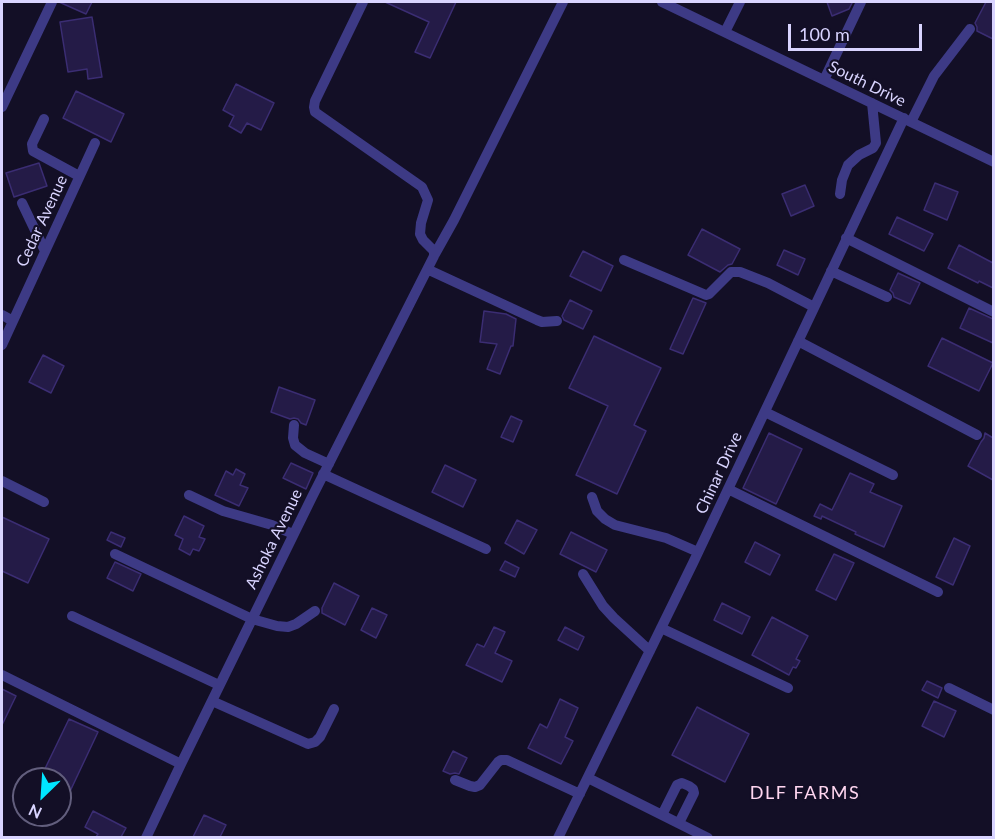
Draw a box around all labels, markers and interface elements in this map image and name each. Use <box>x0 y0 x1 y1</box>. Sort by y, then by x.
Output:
scale bar <box>791 12 924 50</box>
text: 100 m <box>799 23 850 45</box>
street label: South Drive <box>825 57 909 111</box>
street label: Cedar Avenue <box>12 172 72 270</box>
street label: Chinar Drive <box>692 429 746 517</box>
street label: Ashoka Avenue <box>242 486 306 592</box>
north arrow <box>12 767 72 827</box>
district label: DLF FARMS <box>750 782 860 804</box>
text: N <box>25 801 45 823</box>

